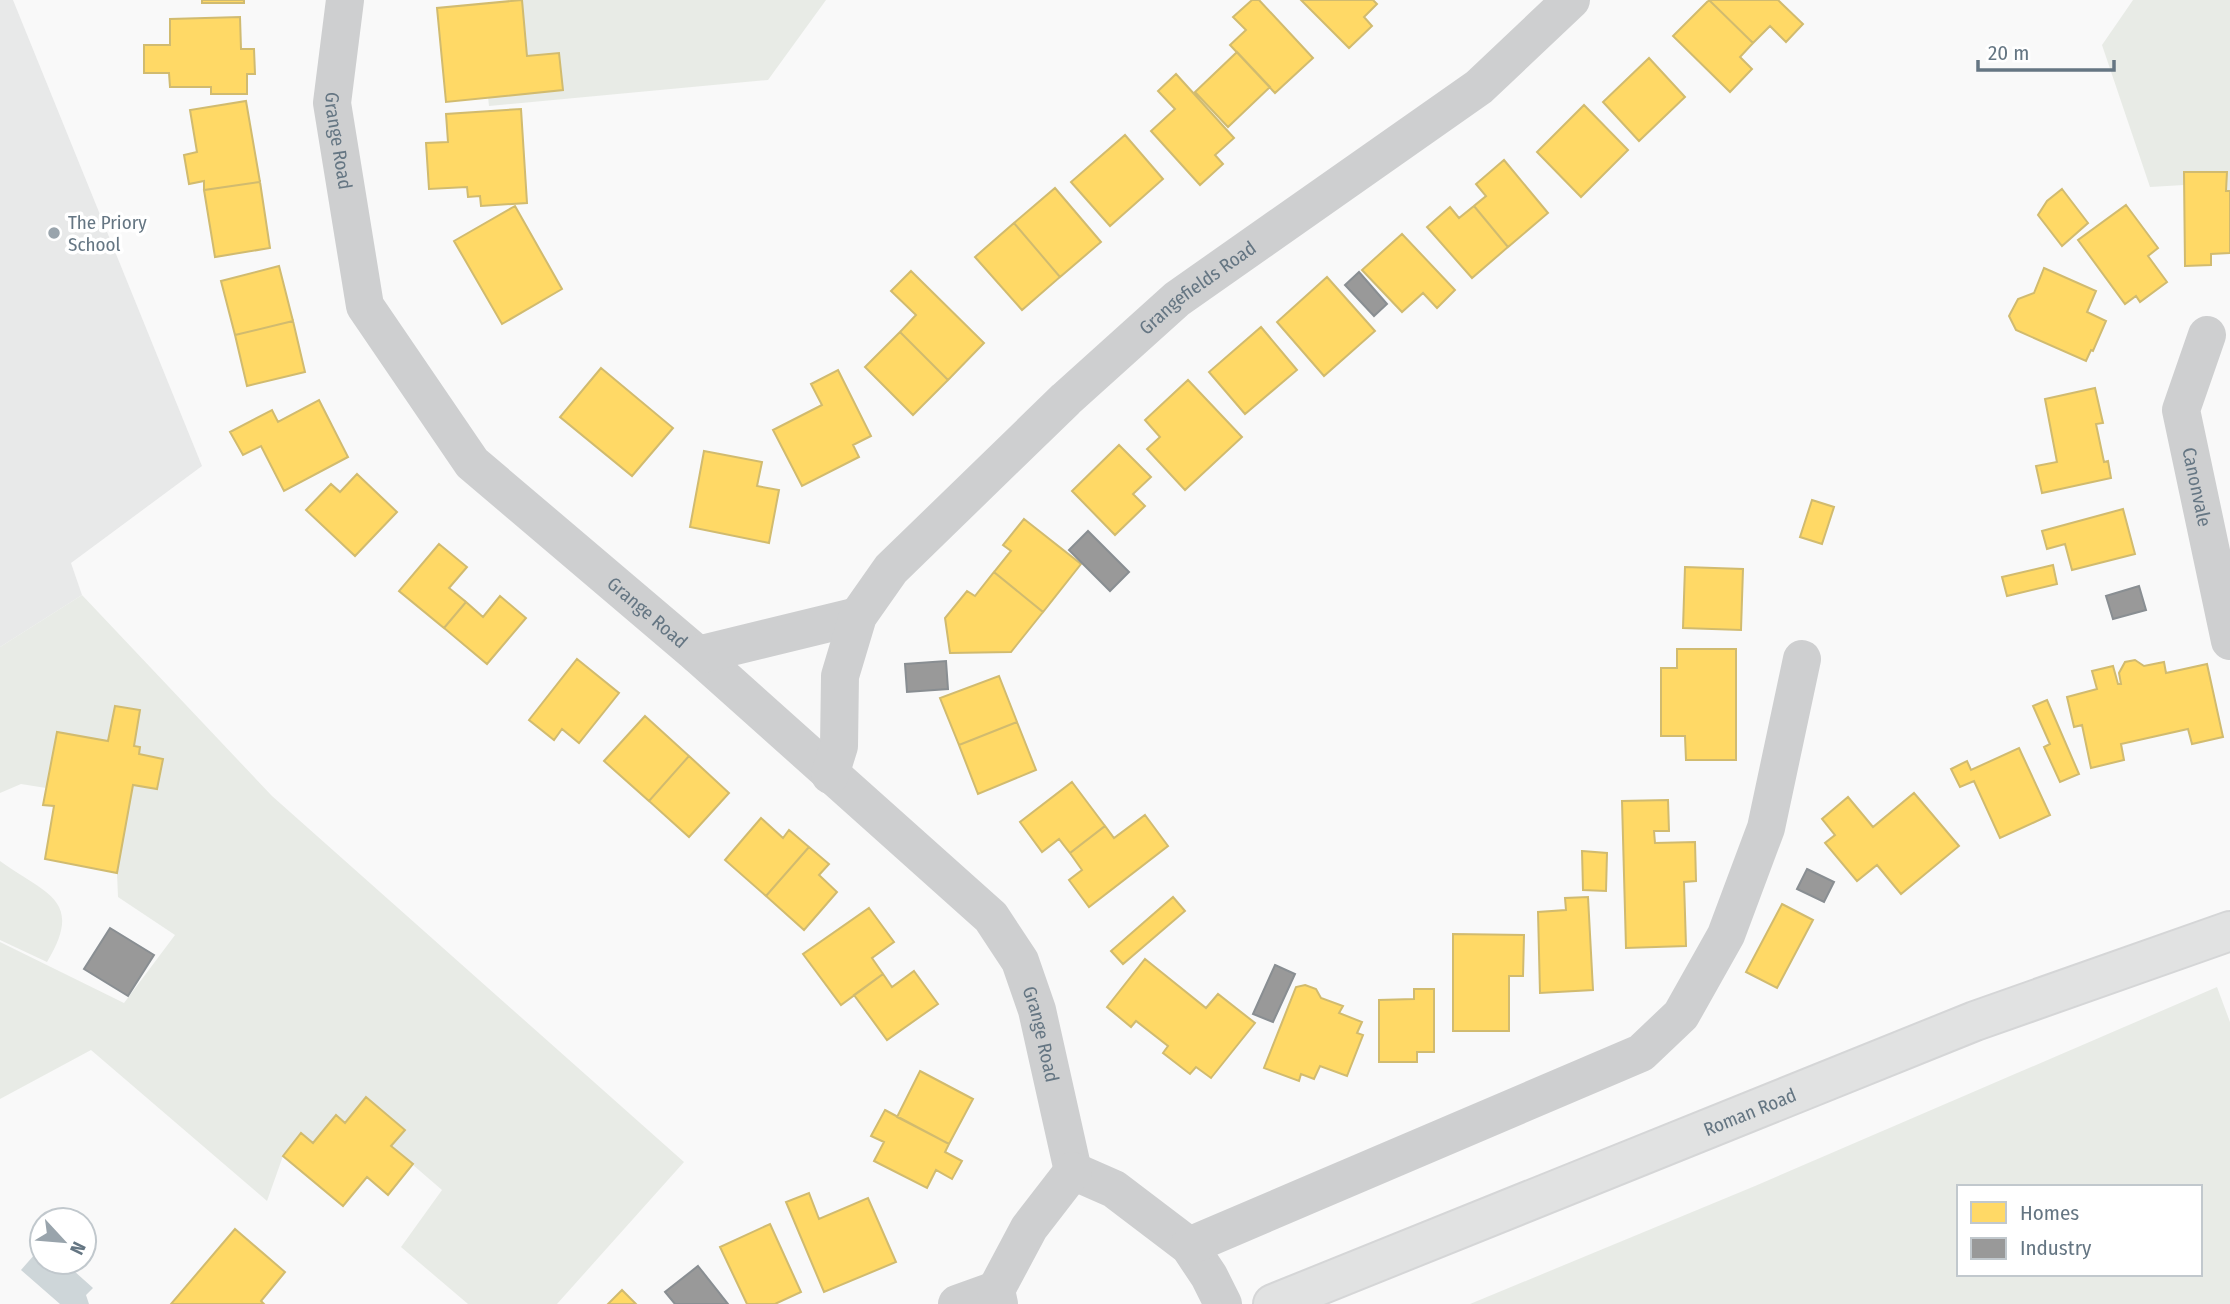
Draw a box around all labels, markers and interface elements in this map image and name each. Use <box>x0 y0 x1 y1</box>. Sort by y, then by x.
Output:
scale bar <box>1978 28 2114 72</box>
text: 20 m <box>1988 40 2029 66</box>
street label: Grange Road <box>321 91 357 191</box>
place label: The Priory School <box>68 211 147 256</box>
marker: The Priory School <box>46 225 62 241</box>
street label: Grangefields Road <box>1134 236 1260 339</box>
street label: Canonvale <box>2178 445 2217 529</box>
street label: Grange Road <box>603 572 693 653</box>
street label: Grange Road <box>1018 983 1064 1084</box>
street label: Roman Road <box>1700 1083 1799 1141</box>
legend <box>1957 1185 2202 1276</box>
text: Homes <box>2020 1200 2079 1226</box>
north arrow <box>28 1206 98 1276</box>
text: Industry <box>2020 1235 2092 1261</box>
text: N <box>65 1238 91 1258</box>

